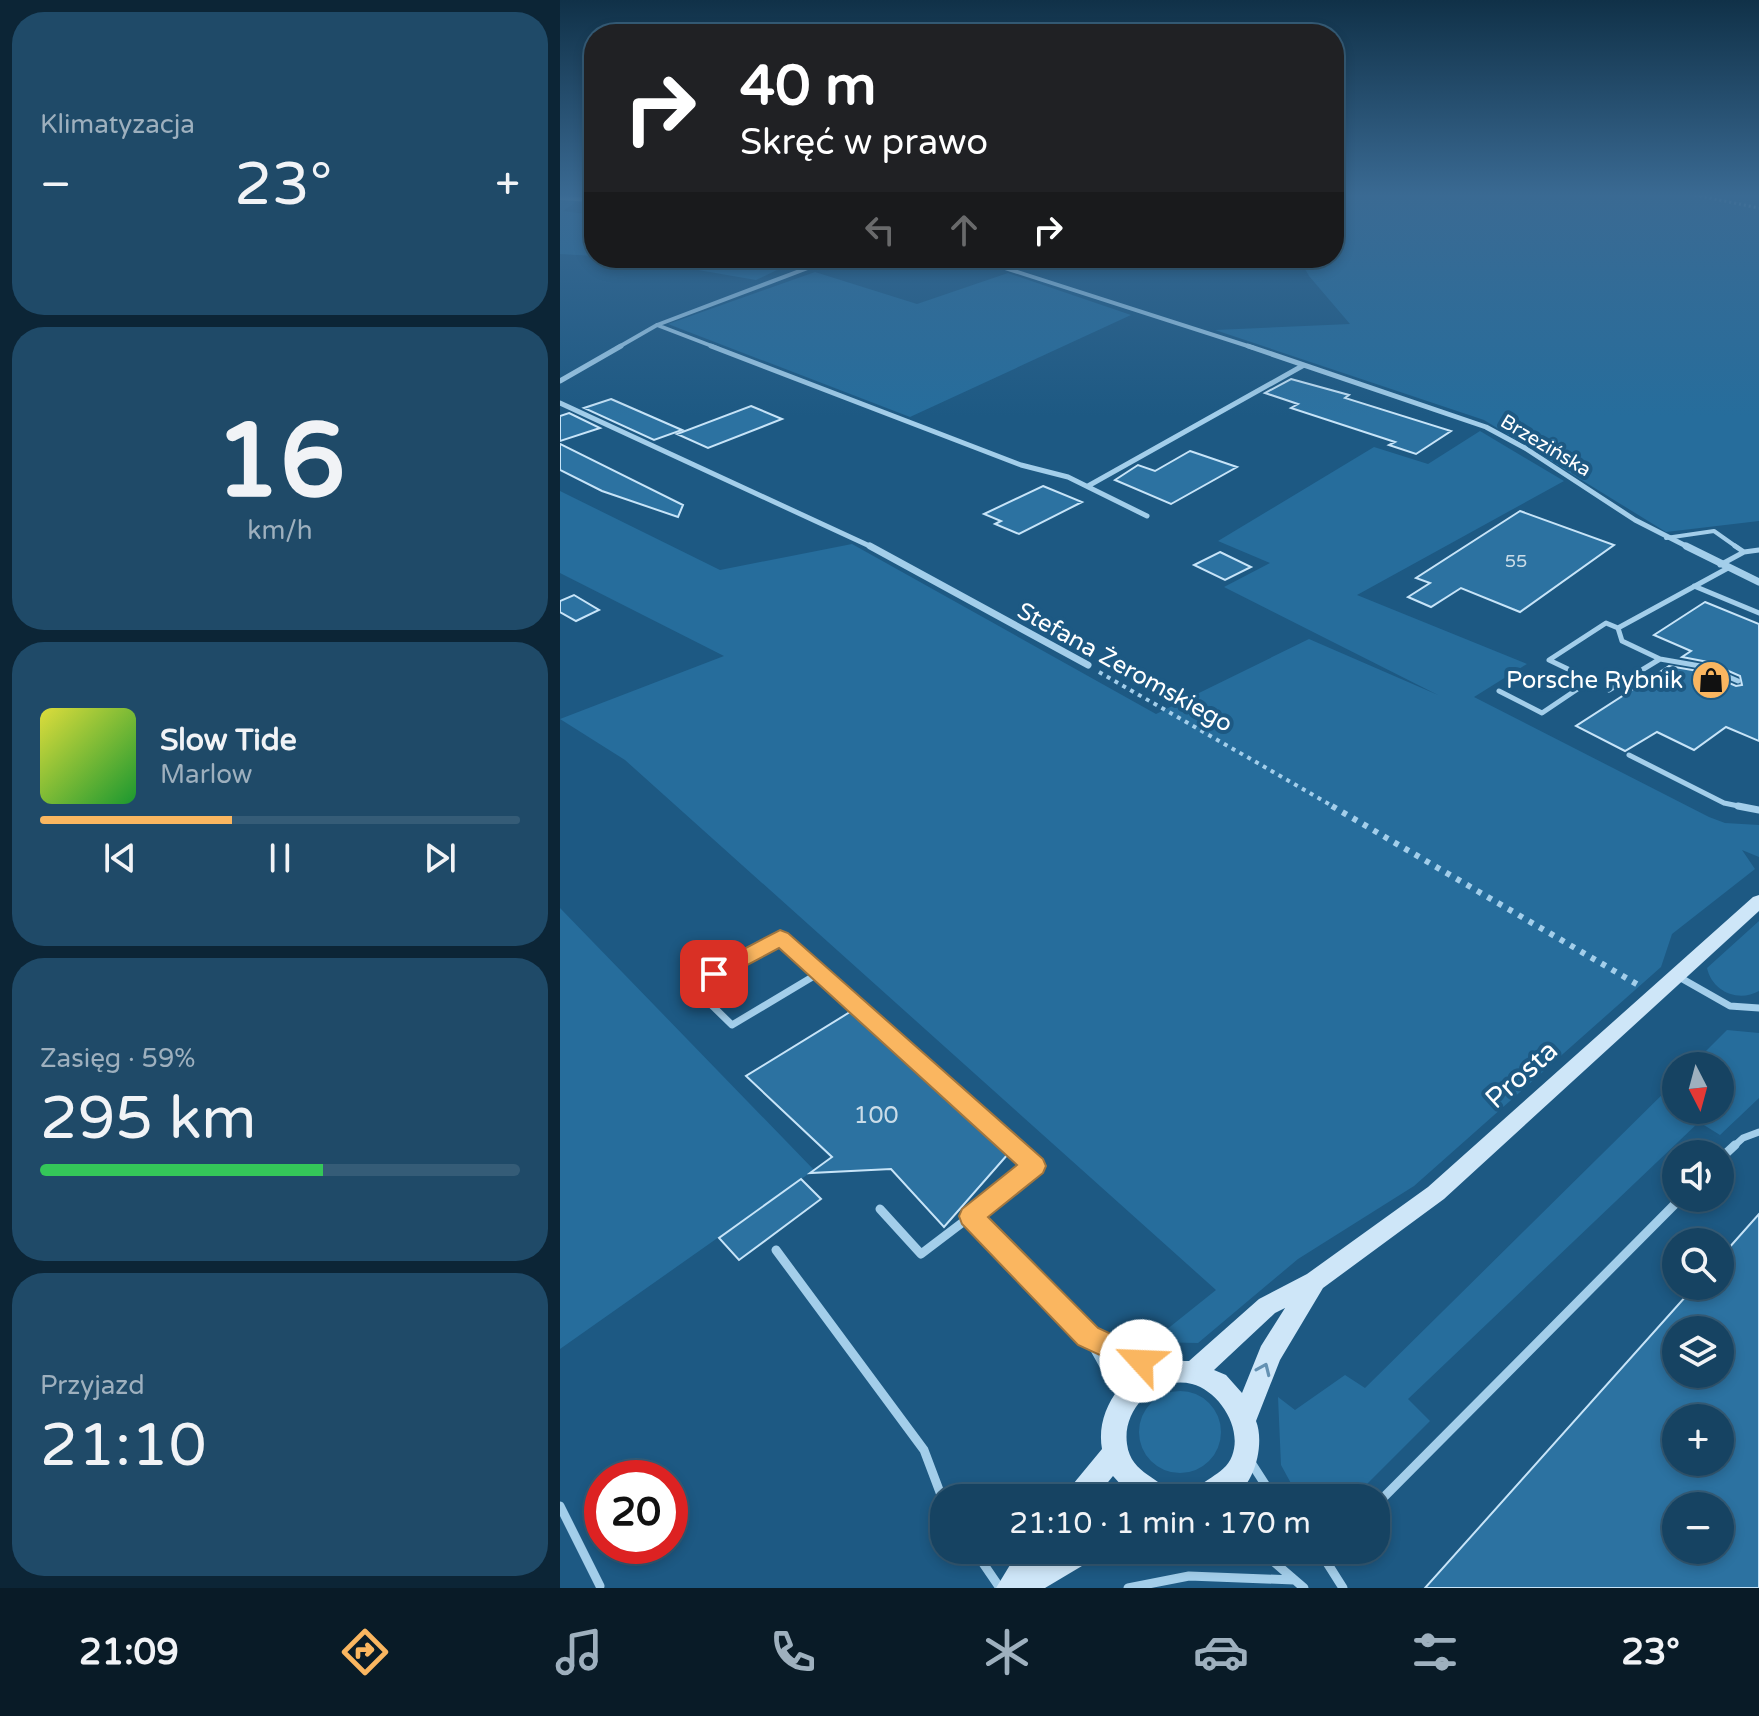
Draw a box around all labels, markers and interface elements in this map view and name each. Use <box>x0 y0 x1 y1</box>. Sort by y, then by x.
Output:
text: 40 m <box>740 53 876 120</box>
icon: right <box>608 56 712 160</box>
text: Klimatyzacja <box>40 109 195 140</box>
text: Skręć w prawo <box>740 121 988 164</box>
text: 23° <box>234 149 332 221</box>
text: − <box>40 159 71 212</box>
text: + <box>495 159 520 212</box>
icon: left <box>858 208 902 252</box>
icon: ahead <box>942 208 986 252</box>
icon: right <box>1026 208 1070 252</box>
text: 16 <box>215 400 345 525</box>
street label: Brzezińska <box>1496 409 1595 482</box>
text: km/h <box>247 515 313 546</box>
house number: 55 <box>1505 550 1527 572</box>
street label: Stefana Żeromskiego <box>1012 596 1237 739</box>
shop icon: Porsche Rybnik <box>1690 659 1732 701</box>
place label: Porsche Rybnik <box>1506 666 1683 695</box>
text: Slow Tide <box>160 722 297 759</box>
text: Marlow <box>160 759 252 790</box>
icon: previous <box>98 836 142 880</box>
icon: pause <box>258 836 302 880</box>
icon: next <box>418 836 462 880</box>
pin <box>680 940 748 1008</box>
icon: arrive <box>692 952 736 996</box>
street label: Prosta <box>1478 1033 1565 1116</box>
text: Zasięg · 59% <box>40 1043 195 1074</box>
north arrow <box>1662 1052 1734 1124</box>
map controls <box>1662 1052 1734 1564</box>
text: 295 km <box>40 1083 256 1155</box>
house number: 100 <box>853 1101 899 1130</box>
button: sound <box>1662 1140 1734 1212</box>
button: search <box>1662 1228 1734 1300</box>
button: layers <box>1662 1316 1734 1388</box>
position arrow <box>1099 1319 1183 1403</box>
one-way arrow <box>1254 1362 1270 1377</box>
text: Przyjazd <box>40 1370 145 1401</box>
button: + <box>1662 1404 1734 1476</box>
text: 21:10 <box>40 1410 206 1482</box>
speed limit sign: 20 <box>584 1460 688 1564</box>
button: − <box>1662 1492 1734 1564</box>
text: 21:10 · 1 min · 170 m <box>1009 1505 1311 1542</box>
icon: directions <box>337 1624 393 1680</box>
icon: music <box>551 1624 607 1680</box>
icon: phone <box>765 1624 821 1680</box>
icon: climate <box>979 1624 1035 1680</box>
icon: car <box>1193 1624 1249 1680</box>
icon: filters <box>1407 1624 1463 1680</box>
text: 21:09 <box>79 1631 179 1674</box>
text: 23° <box>1621 1631 1680 1674</box>

